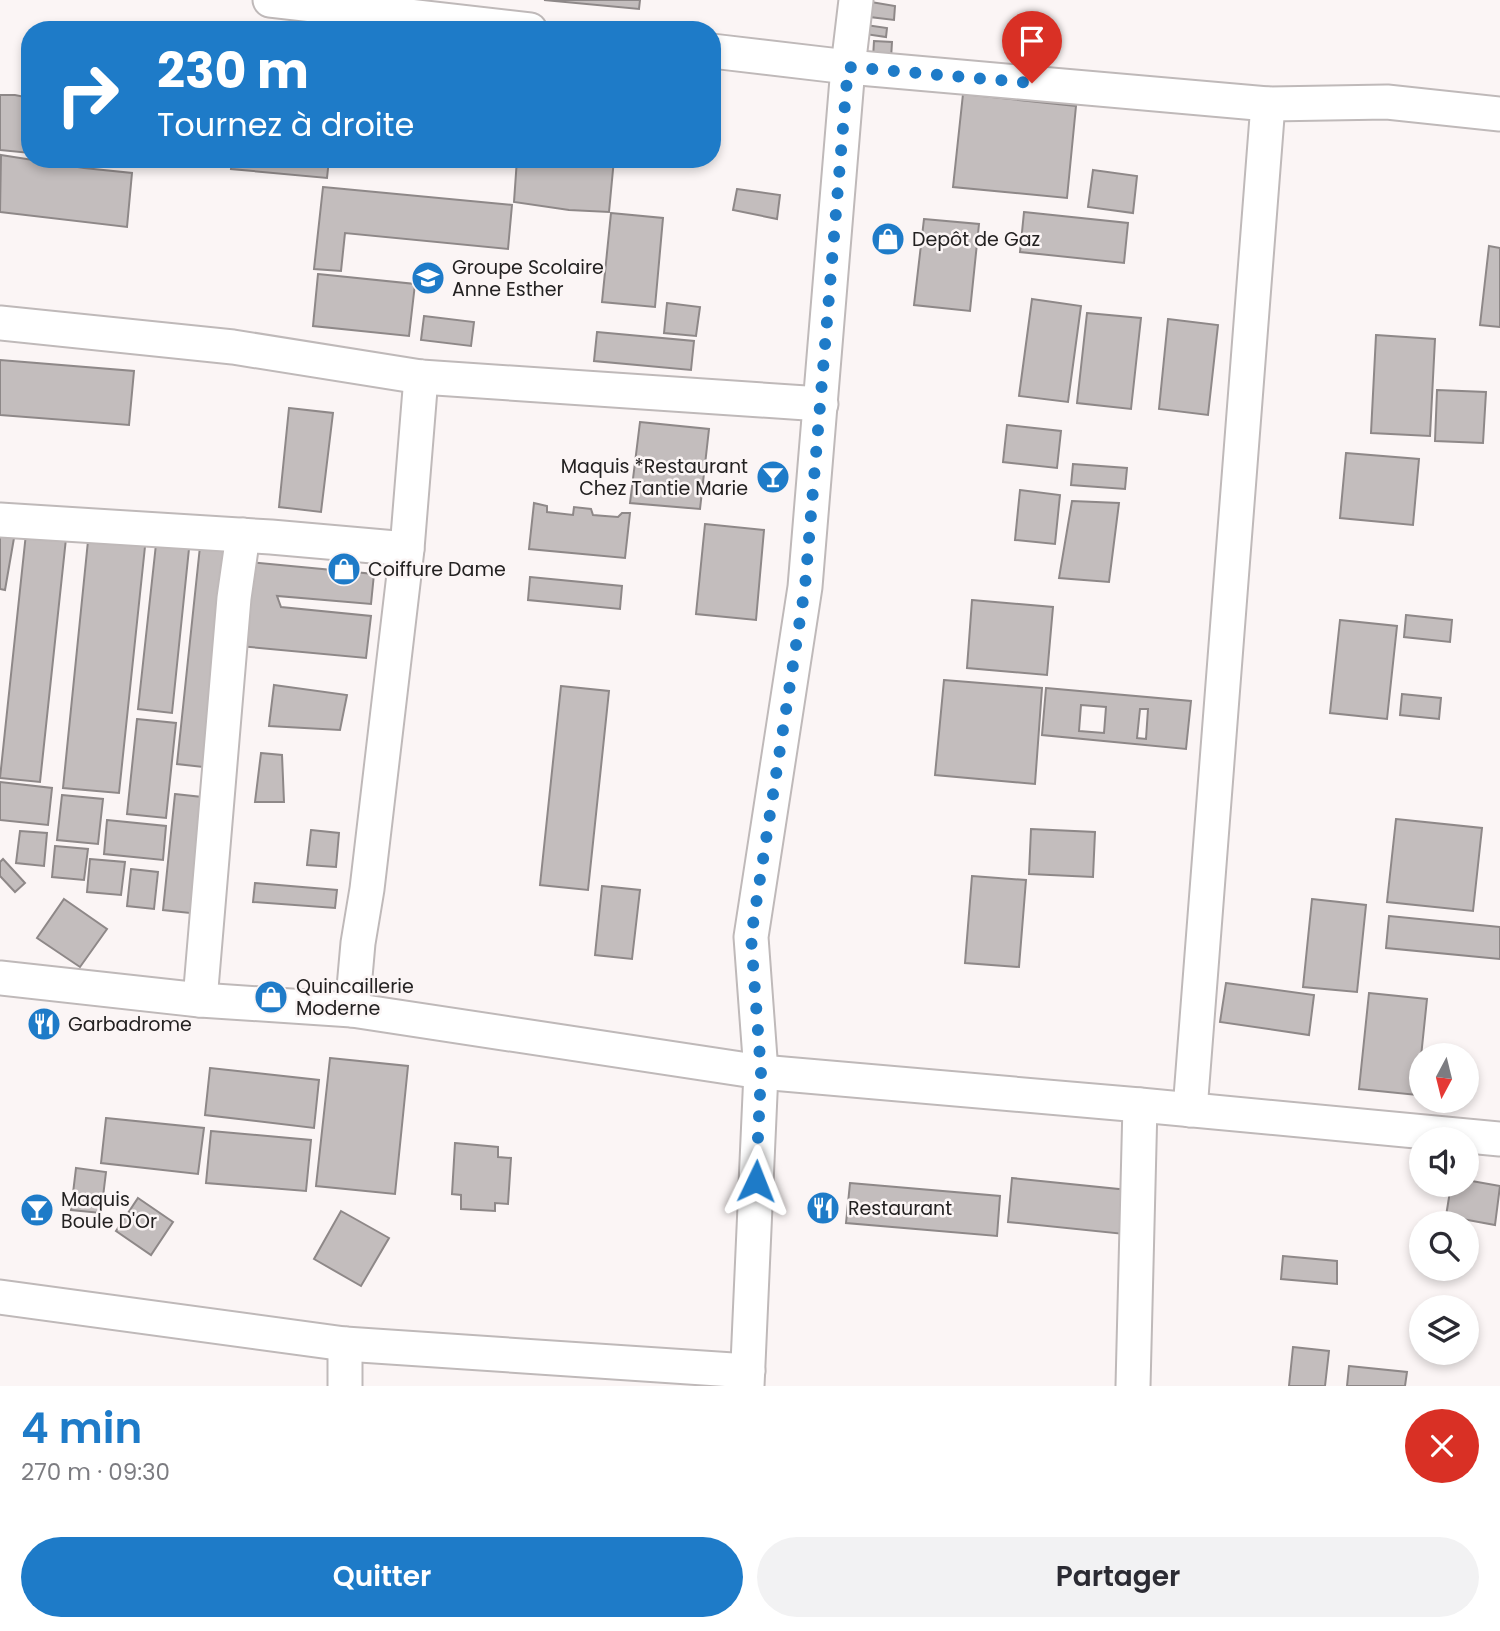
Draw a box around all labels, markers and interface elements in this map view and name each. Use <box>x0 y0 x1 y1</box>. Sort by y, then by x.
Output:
pin <box>1002 11 1062 83</box>
icon: arrive <box>1013 22 1051 60</box>
text: 230 m <box>157 37 309 105</box>
icon: right <box>42 49 133 140</box>
text: Tournez à droite <box>157 102 414 147</box>
shop icon: Depôt de Gaz <box>869 220 907 258</box>
place label: Depôt de Gaz <box>912 226 1040 253</box>
place label: Groupe Scolaire Anne Esther <box>452 254 604 303</box>
school or university icon: Groupe Scolaire Anne Esther <box>409 259 447 297</box>
place label: Maquis *Restaurant Chez Tantie Marie <box>561 453 748 502</box>
bar icon: Maquis *Restaurant Chez Tantie Marie <box>754 458 792 496</box>
shop icon: Coiffure Dame <box>325 550 363 588</box>
place label: Coiffure Dame <box>368 556 506 583</box>
place label: Quincaillerie Moderne <box>296 973 414 1022</box>
shop icon: Quincaillerie Moderne <box>252 978 290 1016</box>
restaurant icon: Garbadrome <box>25 1005 63 1043</box>
place label: Garbadrome <box>68 1011 192 1038</box>
north arrow <box>1409 1043 1479 1113</box>
map controls <box>1409 1043 1479 1365</box>
button: sound <box>1409 1127 1479 1197</box>
position arrow <box>719 1144 793 1218</box>
place label: Maquis Boule D'Or <box>61 1186 157 1235</box>
restaurant icon: Restaurant <box>804 1189 842 1227</box>
bar icon: Maquis Boule D'Or <box>18 1191 56 1229</box>
place label: Restaurant <box>848 1195 952 1222</box>
button: search <box>1409 1211 1479 1281</box>
button: layers <box>1409 1295 1479 1365</box>
text: 4 min <box>21 1399 142 1458</box>
button: close <box>1405 1409 1479 1483</box>
text: 270 m · 09:30 <box>21 1456 170 1488</box>
button: Quitter <box>21 1537 743 1617</box>
button: Partager <box>757 1537 1479 1617</box>

